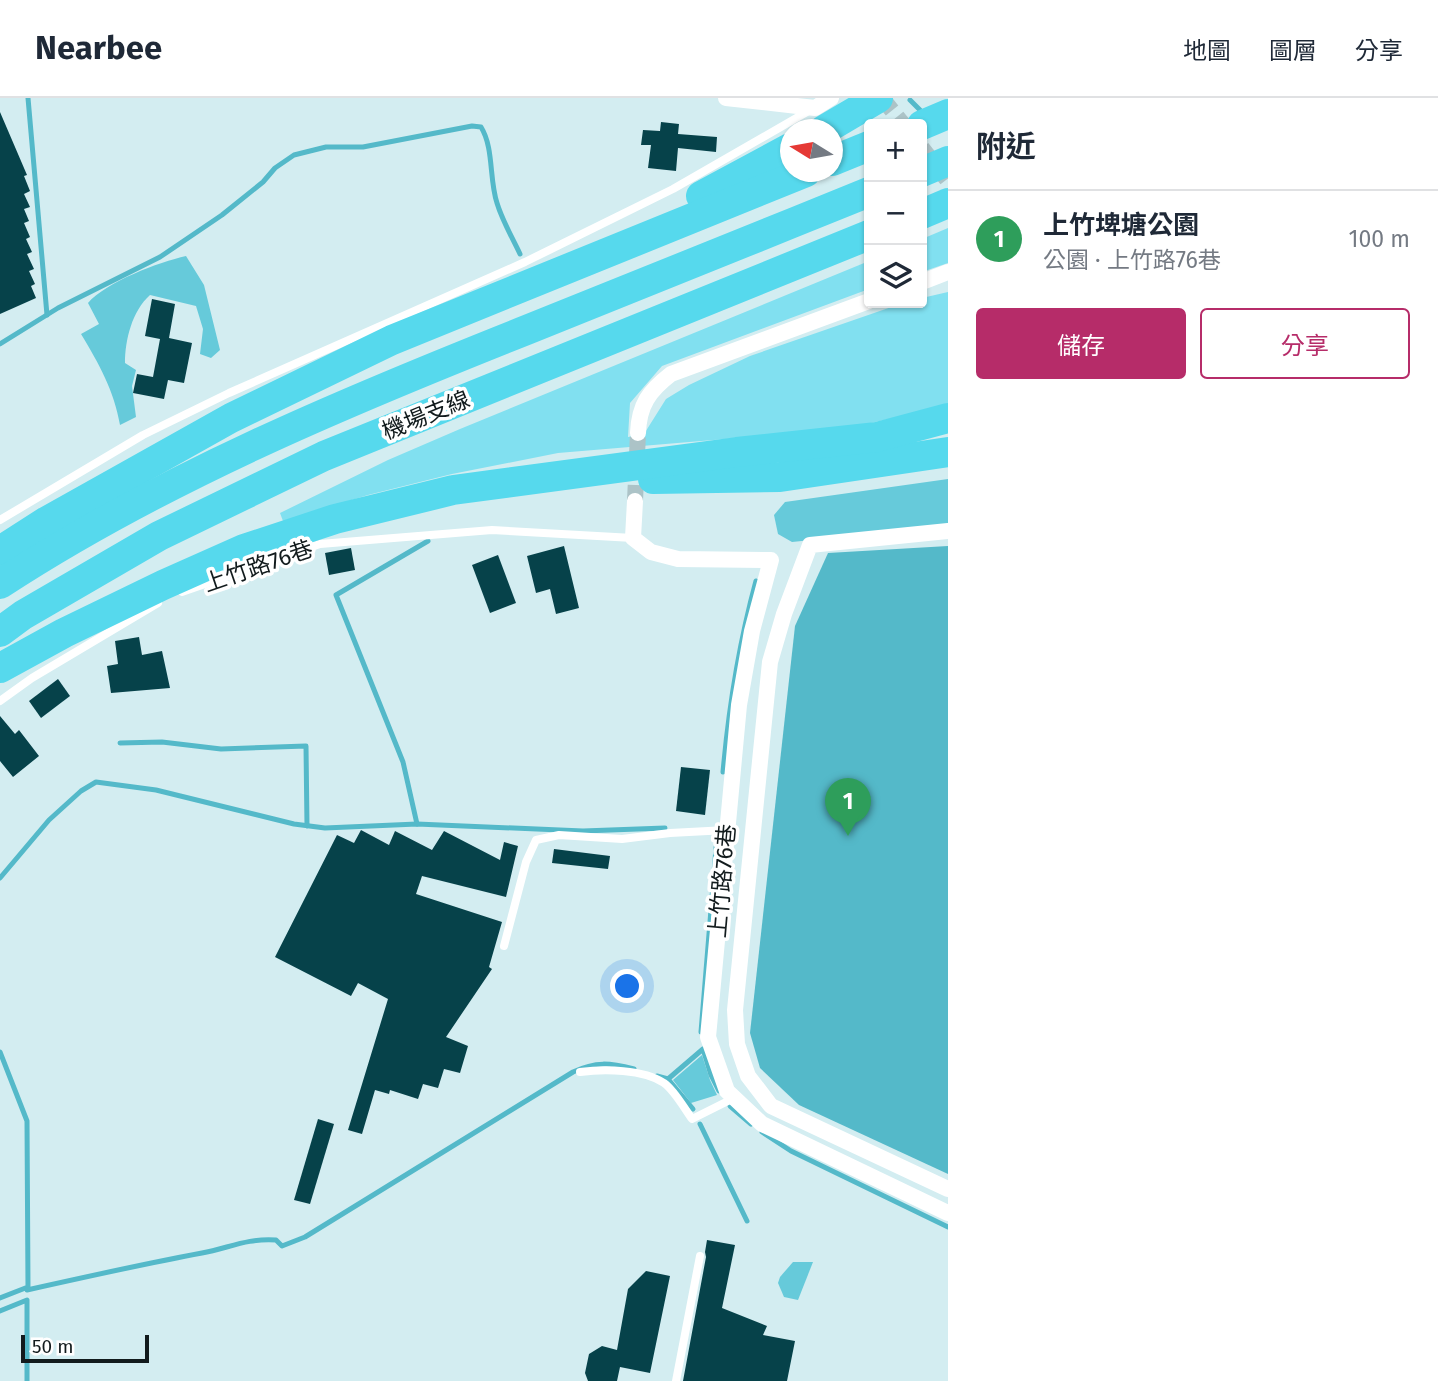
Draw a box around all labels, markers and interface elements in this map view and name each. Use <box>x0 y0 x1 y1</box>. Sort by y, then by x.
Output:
text: Nearbee <box>35 28 162 68</box>
text: 地圖 <box>1183 37 1231 65</box>
text: 圖層 <box>1269 37 1317 65</box>
text: 分享 <box>1355 37 1403 65</box>
north arrow <box>780 119 843 182</box>
map controls <box>864 119 927 308</box>
button: + <box>864 119 927 182</box>
text: 附近 <box>976 129 1036 165</box>
button: − <box>864 182 927 245</box>
text: 上竹埤塘公園 <box>1043 210 1199 241</box>
text: 1 <box>994 225 1004 253</box>
text: 100 m <box>1349 225 1410 253</box>
button: layers <box>864 245 927 308</box>
text: 公園 · 上竹路76巷 <box>1043 246 1221 274</box>
button: 儲存 <box>976 308 1186 379</box>
button: 分享 <box>1200 308 1410 379</box>
street label: 機場支線 <box>378 385 474 445</box>
street label: 上竹路76巷 <box>200 534 316 598</box>
pin: 1 <box>825 778 871 836</box>
street label: 上竹路76巷 <box>703 823 741 939</box>
your location <box>610 969 644 1003</box>
scale bar <box>21 1332 149 1364</box>
text: 50 m <box>32 1335 73 1358</box>

